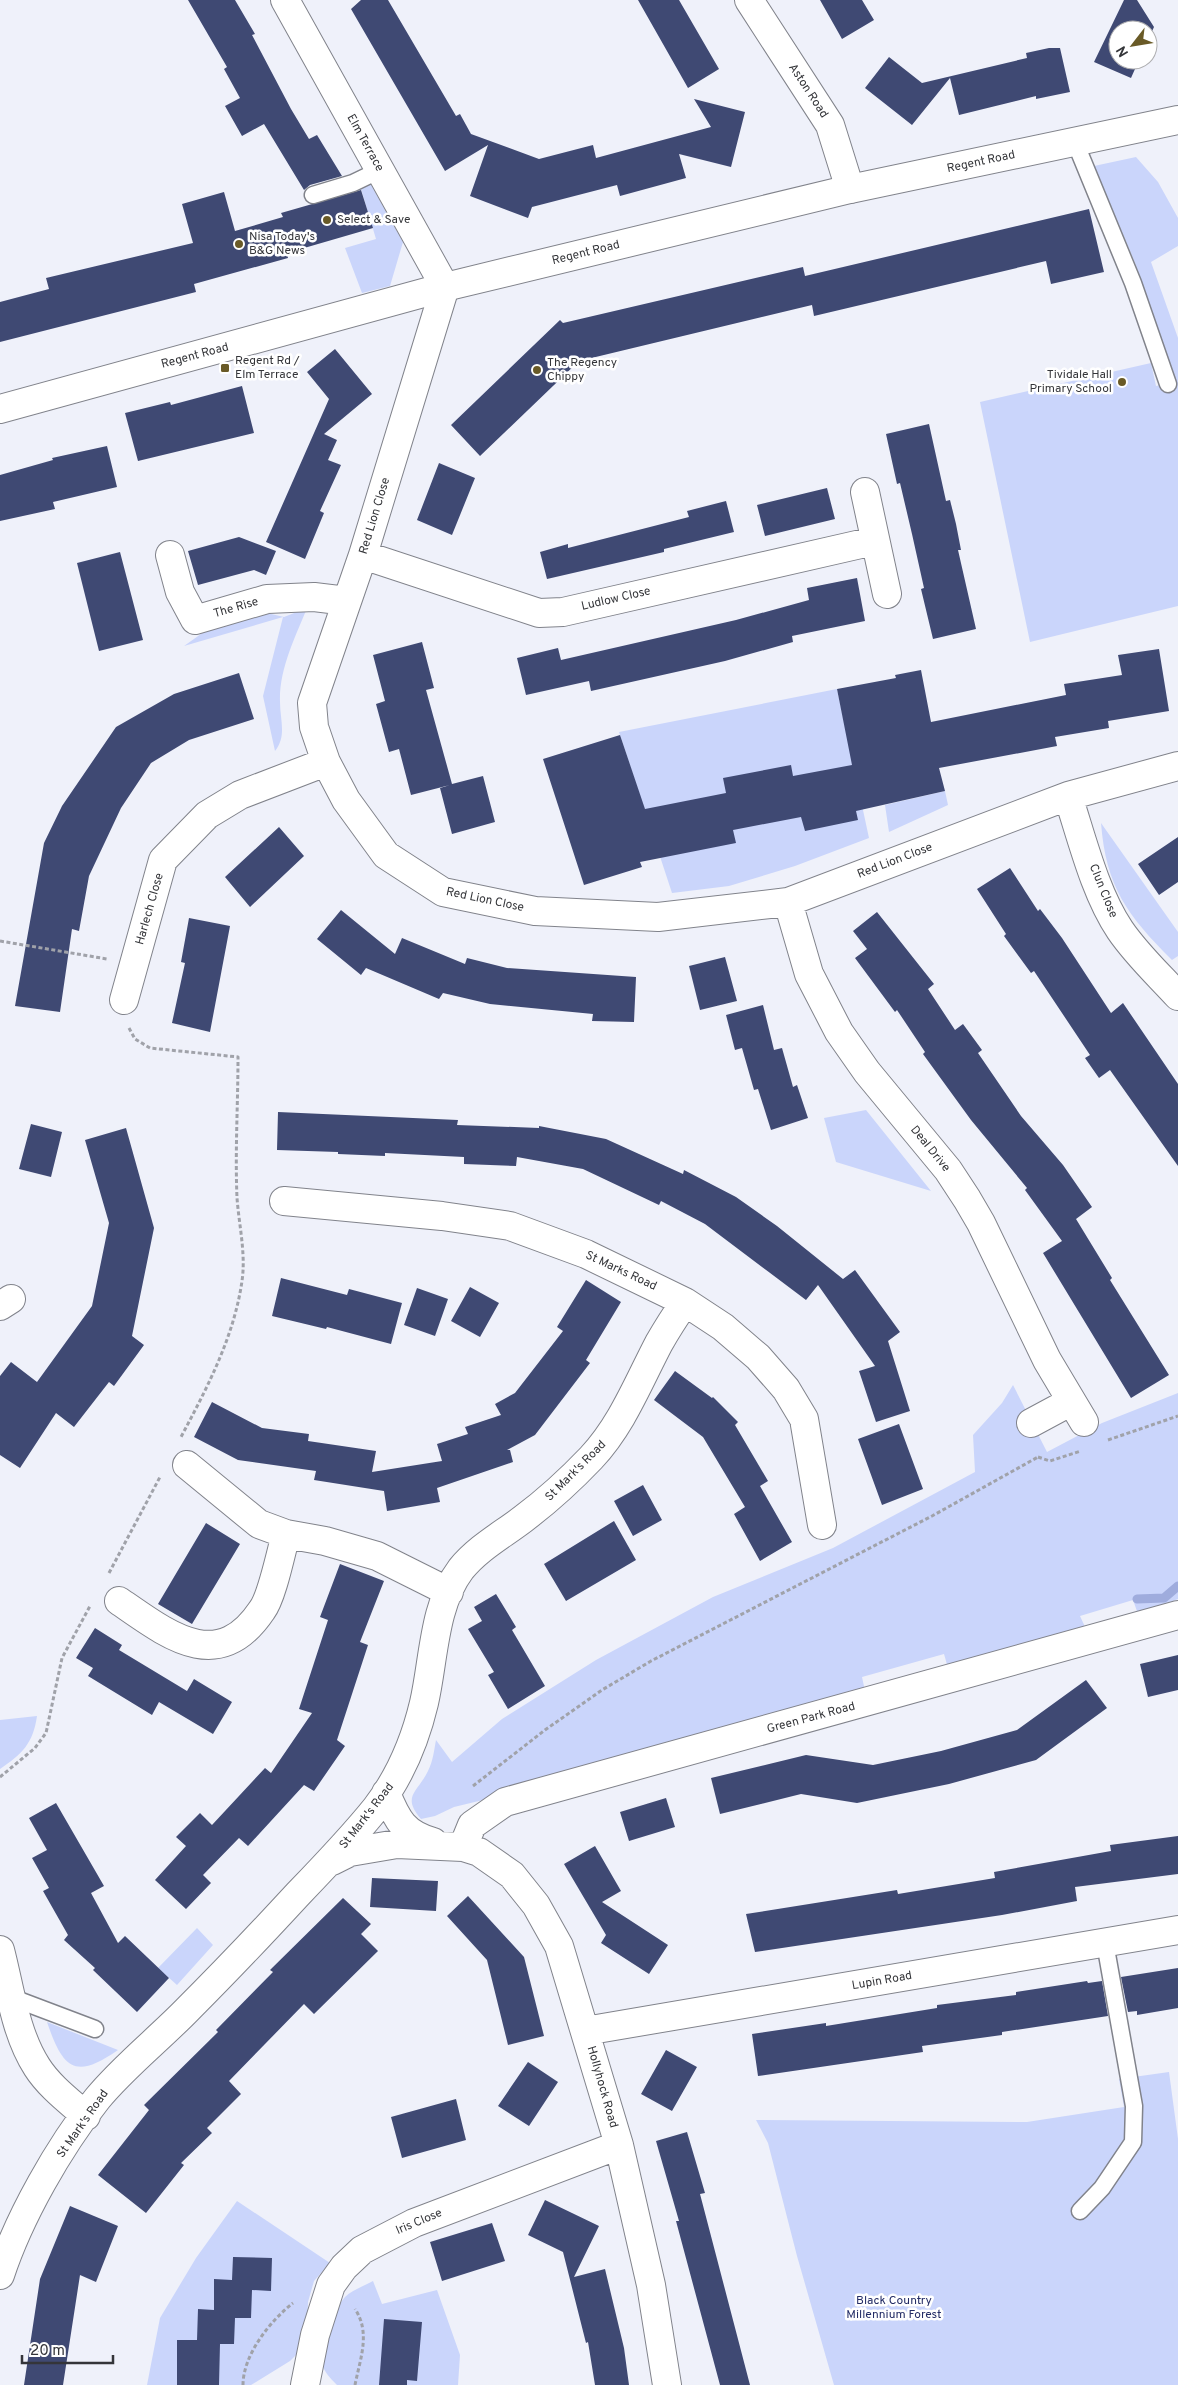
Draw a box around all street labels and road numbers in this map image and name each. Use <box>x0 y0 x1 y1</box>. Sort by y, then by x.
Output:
street label: Aston Road <box>784 61 832 121</box>
street label: Elm Terrace <box>343 111 387 175</box>
street label: Regent Road <box>945 147 1017 177</box>
street label: Regent Road <box>550 237 622 269</box>
street label: Regent Road <box>159 339 231 373</box>
street label: Red Lion Close <box>356 476 394 556</box>
street label: Ludlow Close <box>580 583 652 615</box>
street label: The Rise <box>212 594 260 622</box>
street label: Red Lion Close <box>855 839 935 883</box>
street label: Clun Close <box>1085 862 1121 920</box>
street label: Harlech Close <box>132 871 168 947</box>
street label: Red Lion Close <box>445 884 525 916</box>
street label: Deal Drive <box>906 1123 954 1175</box>
street label: St Marks Road <box>583 1247 659 1295</box>
street label: St Mark's Road <box>542 1437 610 1505</box>
street label: Green Park Road <box>765 1699 857 1737</box>
street label: St Mark's Road <box>336 1780 398 1852</box>
street label: Lupin Road <box>851 1968 913 1994</box>
street label: Hollyhock Road <box>583 2044 621 2130</box>
street label: St Mark's Road <box>54 2087 112 2161</box>
street label: Iris Close <box>393 2205 445 2239</box>

